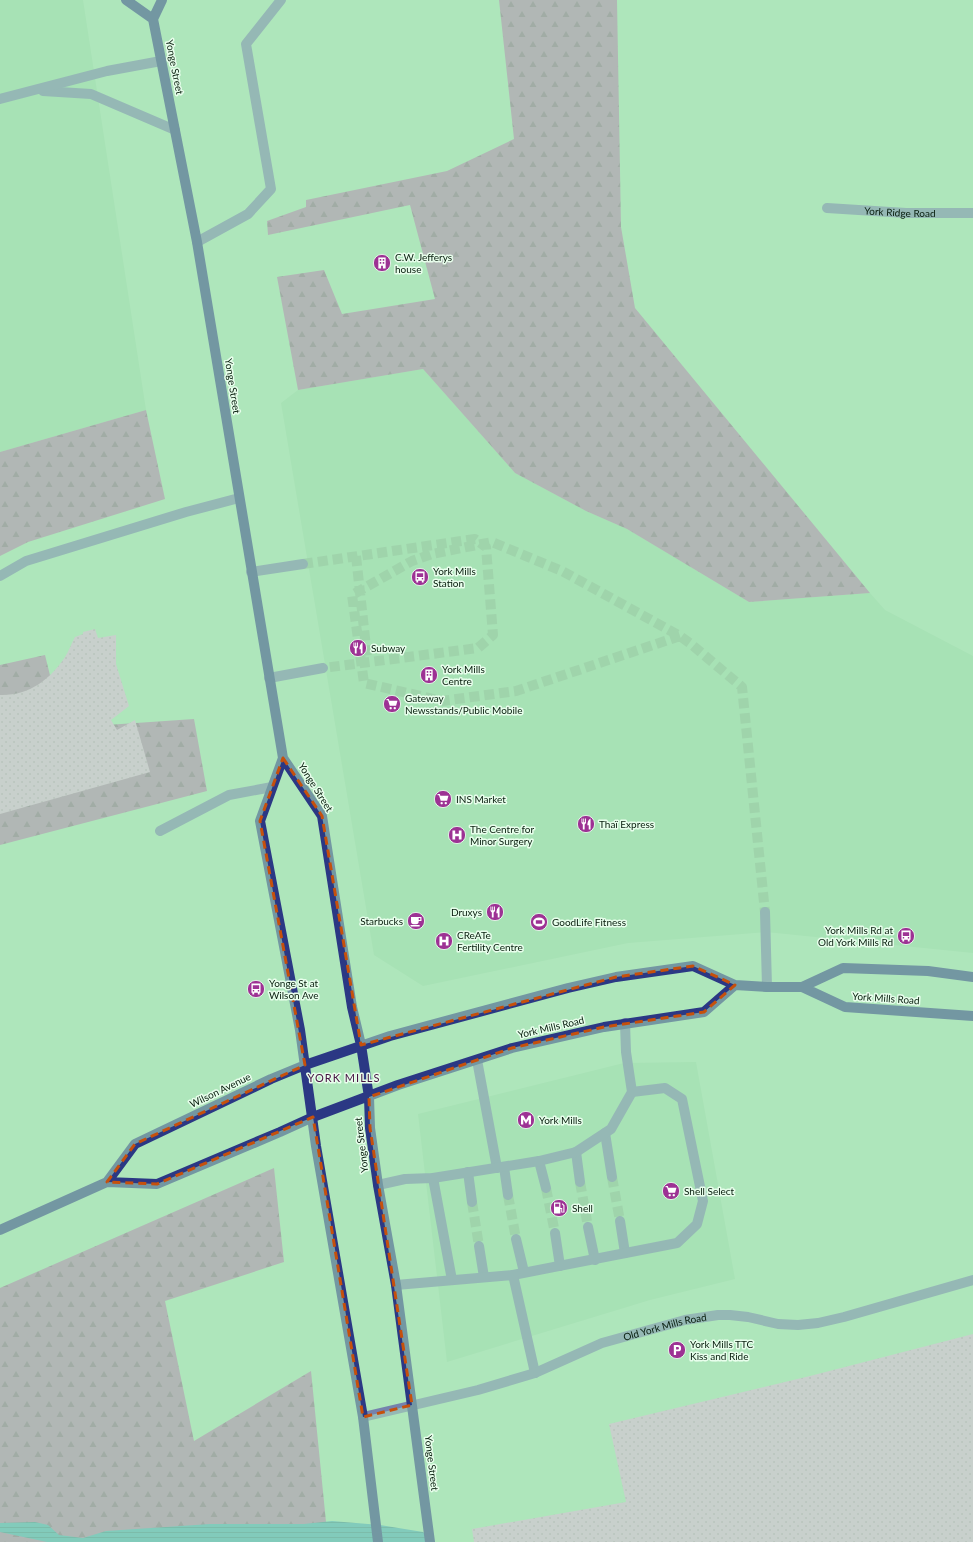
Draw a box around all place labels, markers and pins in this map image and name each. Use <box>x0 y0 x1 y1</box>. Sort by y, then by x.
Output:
place label: C.W. Jefferys house <box>395 251 452 275</box>
building icon: C.W. Jefferys house <box>372 253 392 273</box>
place label: York Mills Station <box>433 565 476 589</box>
bus stop icon: York Mills Station <box>410 567 430 587</box>
restaurant icon: Subway <box>348 638 368 658</box>
place label: Subway <box>371 642 406 654</box>
place label: York Mills Centre <box>442 663 485 687</box>
building icon: York Mills Centre <box>419 665 439 685</box>
place label: Gateway Newsstands/Public Mobile <box>405 692 522 716</box>
supermarket icon: Gateway Newsstands/Public Mobile <box>382 694 402 714</box>
supermarket icon: INS Market <box>433 789 453 809</box>
place label: INS Market <box>456 793 506 805</box>
restaurant icon: Thaï Express <box>576 814 596 834</box>
place label: Thaï Express <box>599 818 654 830</box>
place label: The Centre for Minor Surgery <box>470 823 534 847</box>
hospital icon: The Centre for Minor Surgery <box>447 825 467 845</box>
restaurant icon: Druxys <box>485 902 505 922</box>
place label: Druxys <box>451 906 482 918</box>
cafe icon: Starbucks <box>406 911 426 931</box>
sports icon: GoodLife Fitness <box>529 912 549 932</box>
place label: Starbucks <box>360 915 403 927</box>
place label: GoodLife Fitness <box>552 916 626 928</box>
place label: York Mills Rd at Old York Mills Rd <box>818 924 893 948</box>
bus stop icon: York Mills Rd at Old York Mills Rd <box>896 926 916 946</box>
place label: CReATe Fertility Centre <box>457 929 523 953</box>
hospital icon: CReATe Fertility Centre <box>434 931 454 951</box>
place label: Yonge St at Wilson Ave <box>269 977 319 1001</box>
bus stop icon: Yonge St at Wilson Ave <box>246 979 266 999</box>
metro station icon: York Mills <box>516 1110 536 1130</box>
place label: York Mills <box>539 1114 582 1126</box>
supermarket icon: Shell Select <box>661 1181 681 1201</box>
place label: Shell Select <box>684 1185 735 1197</box>
fuel station icon: Shell <box>549 1198 569 1218</box>
place label: Shell <box>572 1202 593 1214</box>
place label: York Mills TTC Kiss and Ride <box>690 1338 754 1362</box>
parking icon: York Mills TTC Kiss and Ride <box>667 1340 687 1360</box>

